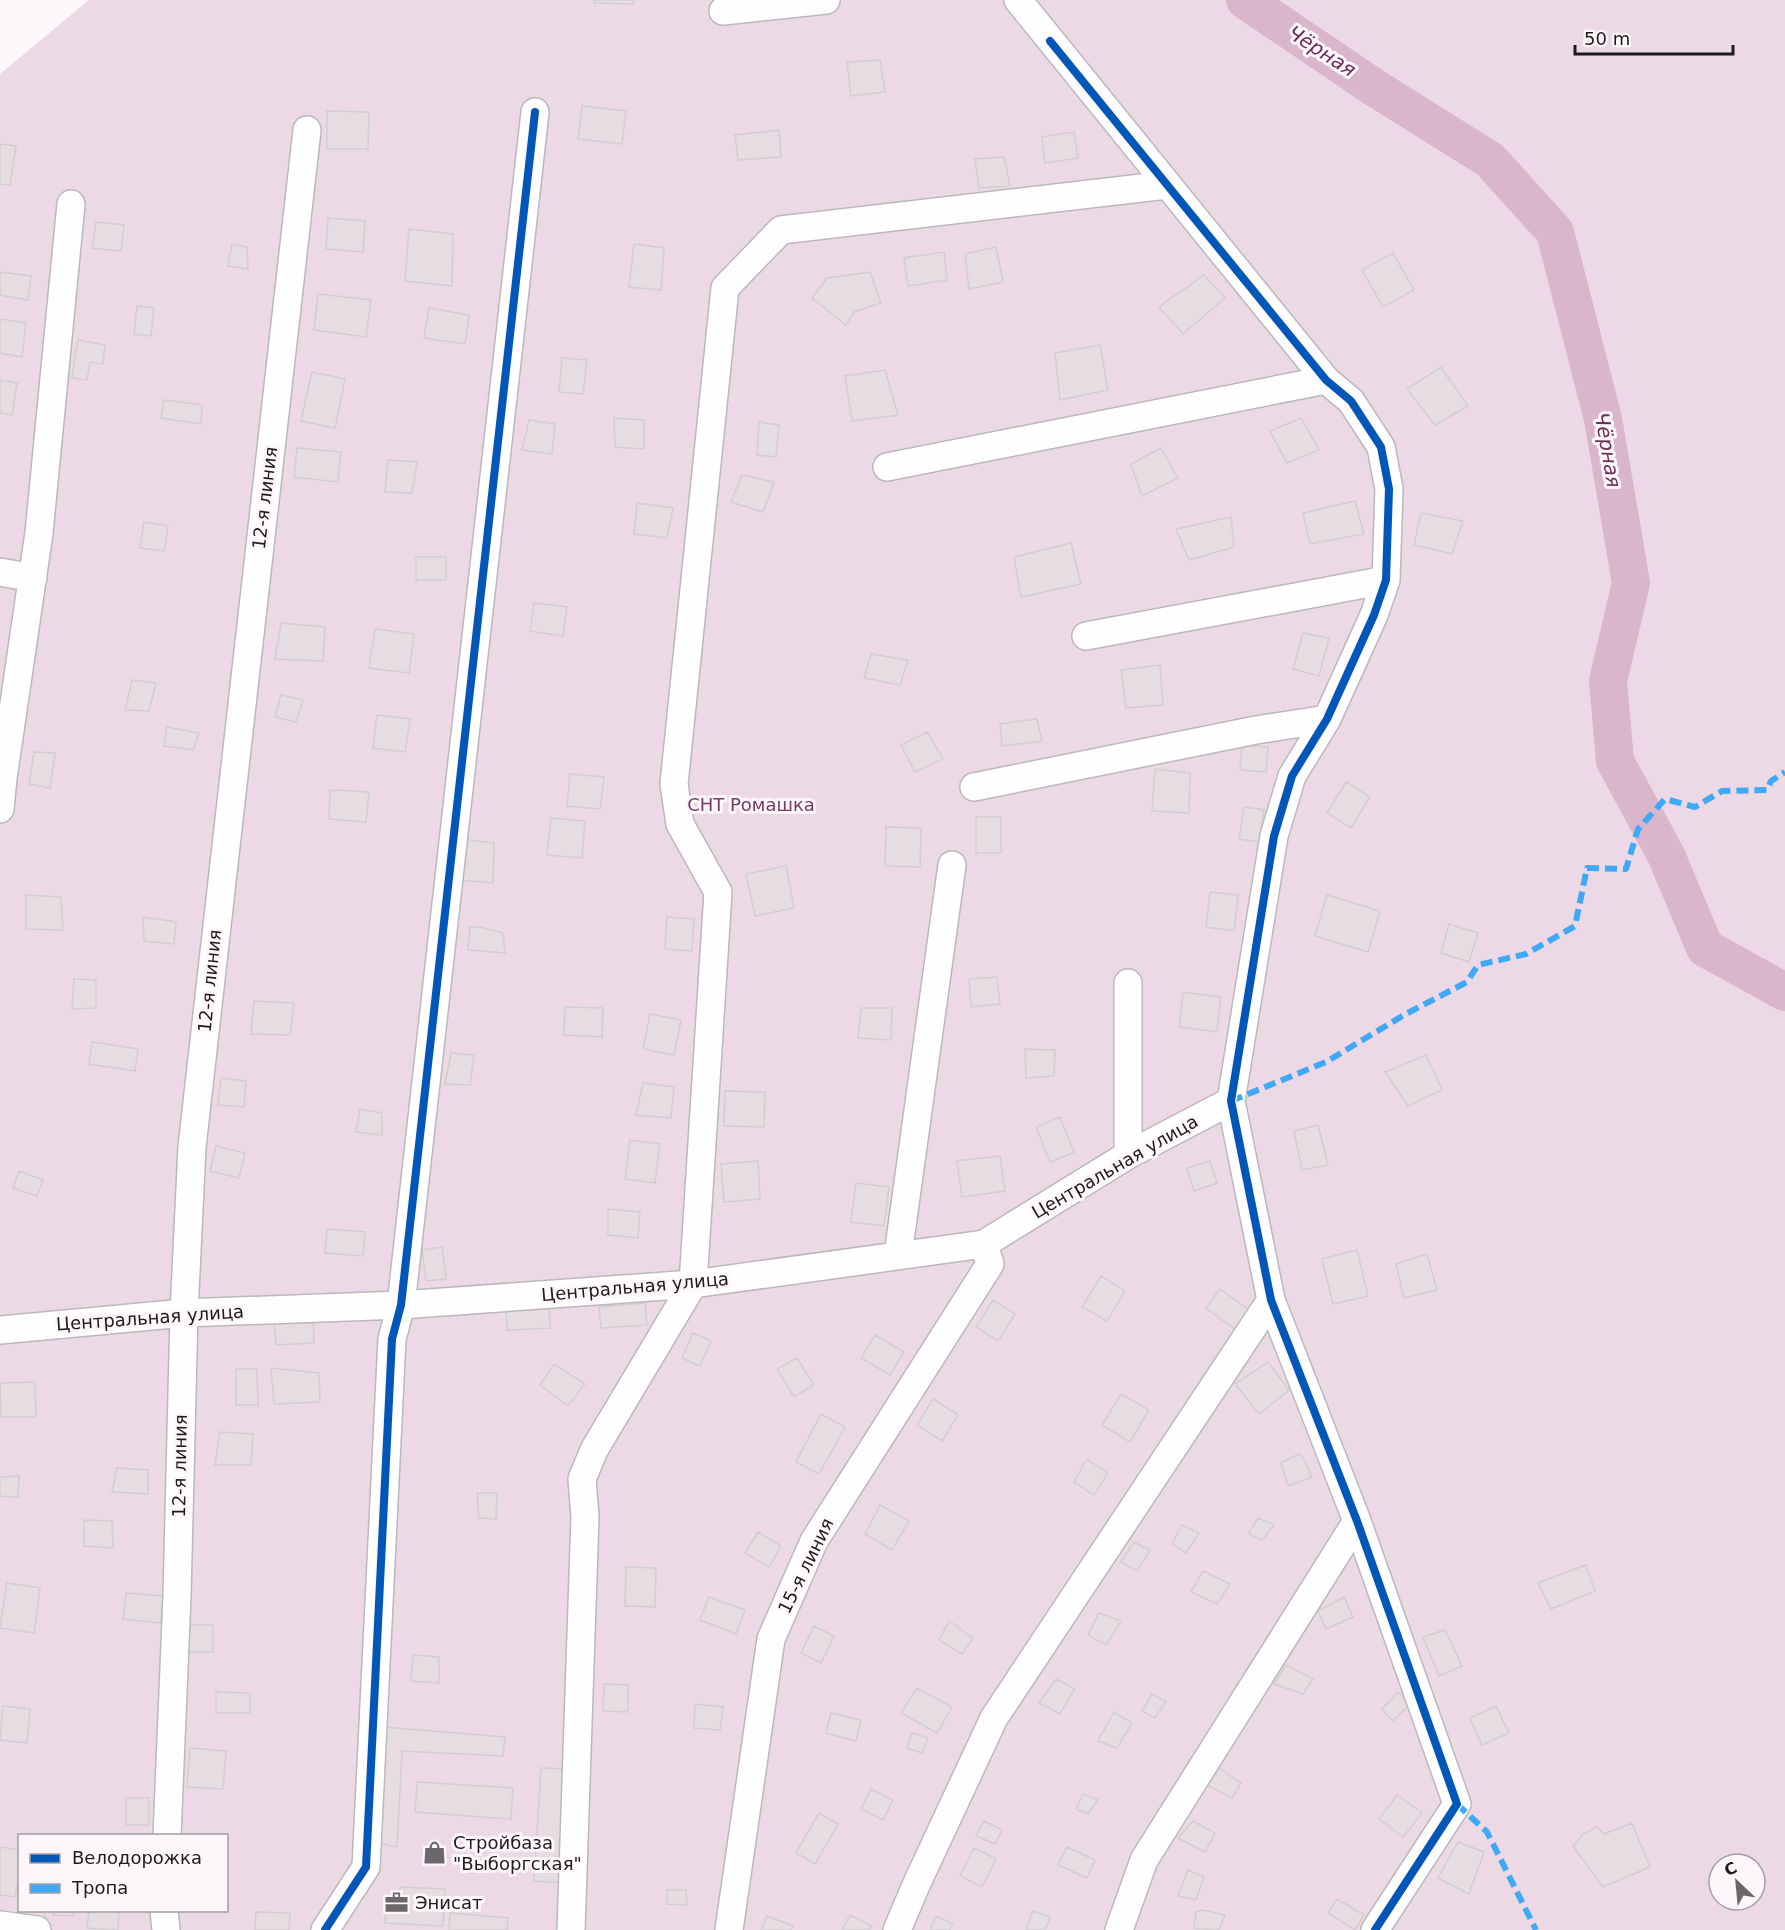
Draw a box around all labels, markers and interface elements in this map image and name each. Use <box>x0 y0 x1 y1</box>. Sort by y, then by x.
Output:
scale bar <box>1575 18 1732 56</box>
water label: Чёрная <box>1284 20 1360 82</box>
text: 50 m <box>1584 28 1630 49</box>
water label: Чёрная <box>1590 410 1626 490</box>
street label: 12-я линия <box>248 445 281 551</box>
park label: СНТ Ромашка <box>687 794 815 815</box>
street label: 12-я линия <box>194 928 225 1033</box>
street label: Центральная улица <box>1028 1110 1202 1223</box>
street label: Центральная улица <box>540 1268 730 1305</box>
street label: Центральная улица <box>55 1300 245 1335</box>
street label: 12-я линия <box>168 1414 191 1518</box>
street label: 15-я линия <box>773 1515 838 1617</box>
place label: Стройбаза "Выборгская" <box>453 1832 582 1874</box>
legend <box>18 1834 228 1912</box>
shop icon: Стройбаза "Выборгская" <box>422 1840 448 1866</box>
text: Велодорожка <box>72 1847 202 1868</box>
north arrow <box>1707 1852 1767 1912</box>
text: С <box>1721 1858 1740 1880</box>
text: Тропа <box>71 1877 128 1898</box>
office icon: Энисат <box>384 1890 410 1916</box>
place label: Энисат <box>415 1892 482 1913</box>

